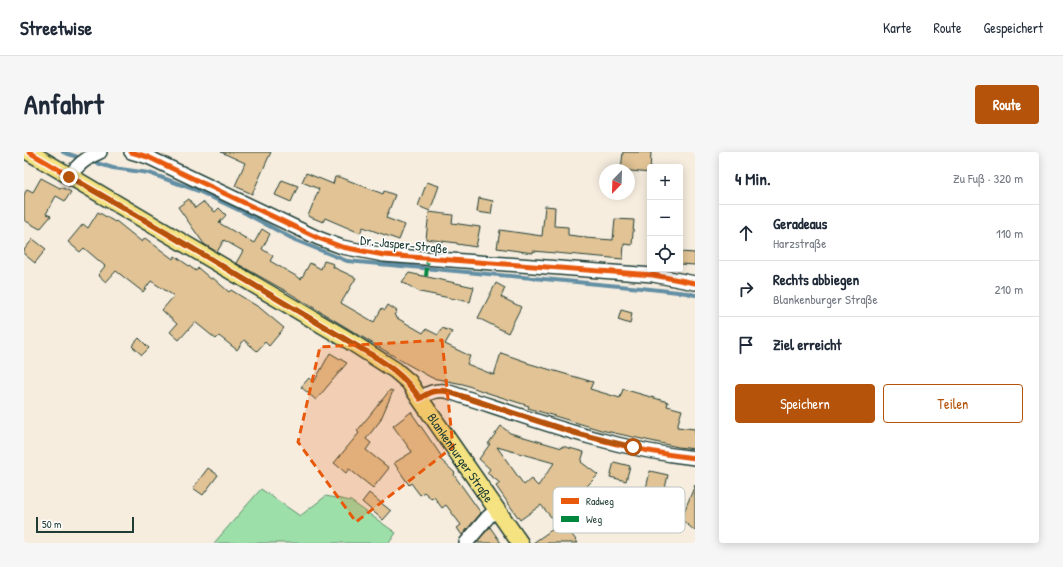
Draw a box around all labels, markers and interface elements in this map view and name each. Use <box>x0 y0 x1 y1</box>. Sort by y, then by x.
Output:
text: Streetwise <box>20 15 92 41</box>
text: Karte <box>883 18 912 37</box>
text: Route <box>934 18 962 37</box>
text: Gespeichert <box>984 18 1043 37</box>
text: Anfahrt <box>24 85 104 123</box>
button: Route <box>975 85 1039 124</box>
north arrow <box>599 164 635 200</box>
map controls <box>647 164 683 272</box>
button: + <box>647 164 683 200</box>
text: 4 Min. <box>735 167 771 190</box>
route end <box>60 168 78 186</box>
text: Zu Fuß · 320 m <box>953 169 1023 187</box>
button: − <box>647 200 683 236</box>
text: Geradeaus <box>773 213 827 234</box>
icon: ahead <box>735 222 757 244</box>
text: 110 m <box>996 224 1023 242</box>
street label: Dr.-Jasper-Straße <box>359 230 449 258</box>
text: Harzstraße <box>773 234 826 252</box>
button: locate <box>647 236 683 272</box>
text: Rechts abbiegen <box>773 269 859 290</box>
icon: right <box>735 278 757 300</box>
text: 210 m <box>995 280 1023 298</box>
text: Blankenburger Straße <box>773 290 878 308</box>
icon: arrive <box>735 334 757 356</box>
text: Ziel erreicht <box>773 334 842 355</box>
button: Speichern <box>735 384 875 423</box>
button: Teilen <box>883 384 1023 423</box>
street label: Blankenburger Straße <box>423 409 498 506</box>
route start <box>624 438 642 456</box>
legend <box>553 487 685 533</box>
text: Radweg <box>586 494 614 508</box>
text: Weg <box>586 512 602 526</box>
scale bar <box>36 515 134 534</box>
text: 50 m <box>42 517 62 531</box>

